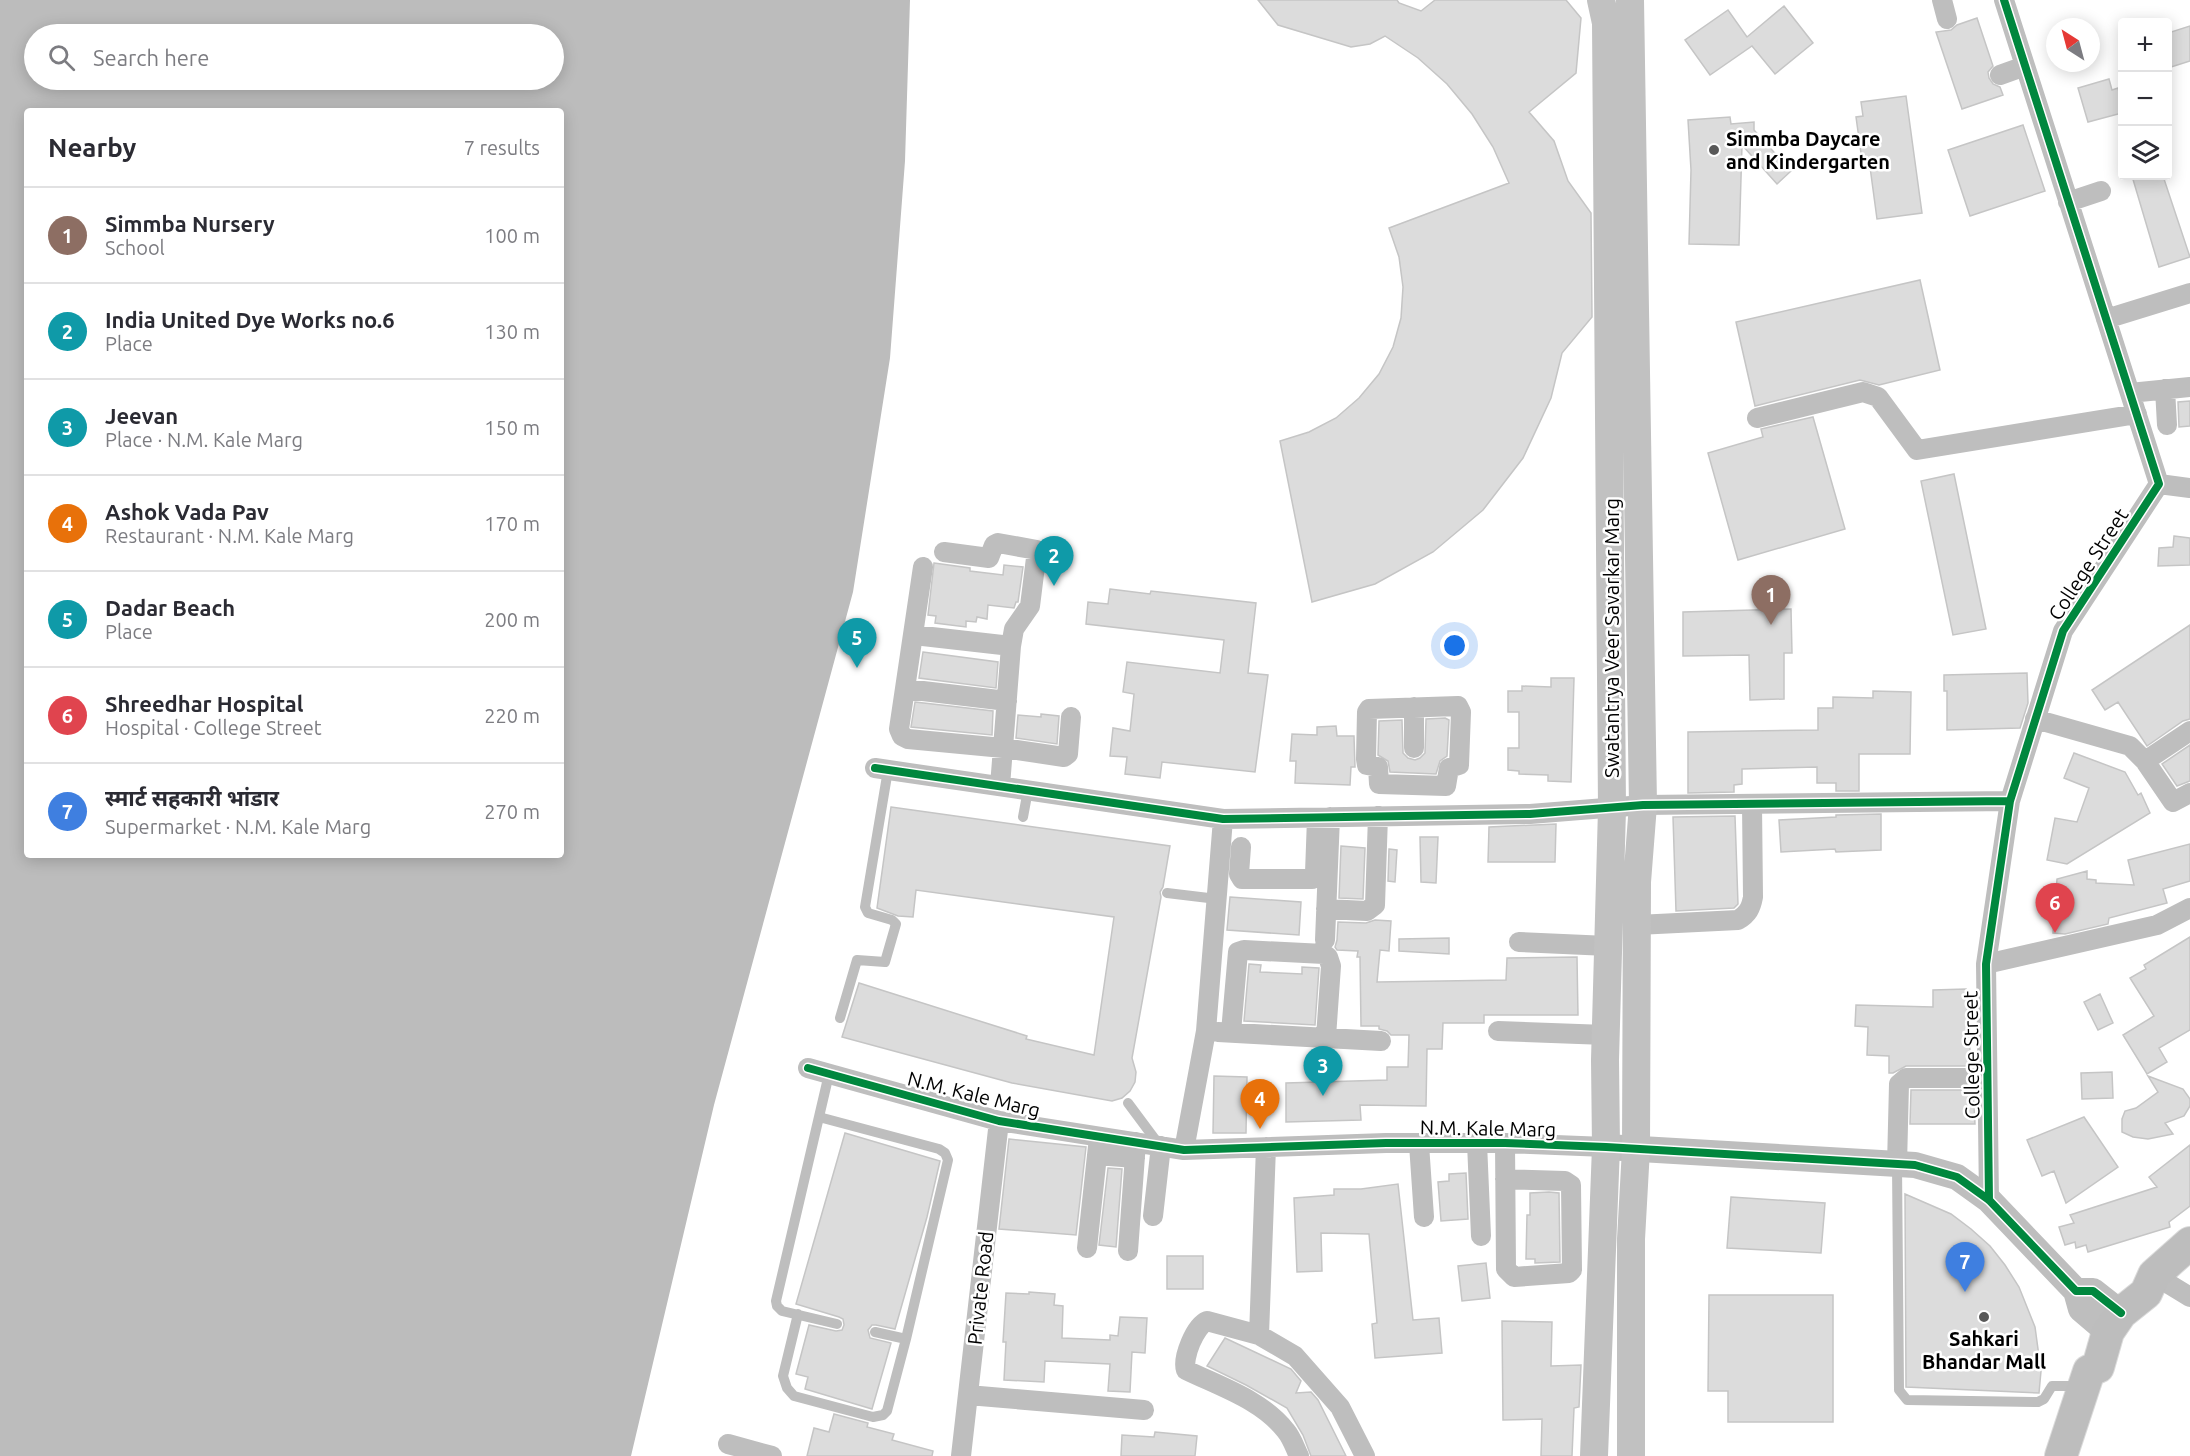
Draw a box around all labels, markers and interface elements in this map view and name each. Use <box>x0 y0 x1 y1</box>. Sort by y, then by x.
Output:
north arrow <box>2046 18 2100 72</box>
map controls <box>2118 18 2172 180</box>
button: + <box>2118 18 2172 72</box>
search box <box>24 24 564 90</box>
icon: search <box>45 41 78 74</box>
text: Search here <box>93 45 209 70</box>
button: − <box>2118 72 2172 126</box>
button: layers <box>2118 126 2172 180</box>
place label: Simmba Daycare and Kindergarten <box>1726 127 1890 173</box>
text: Nearby <box>48 133 136 162</box>
text: 7 results <box>464 136 540 159</box>
marker: Simmba Daycare and Kindergarten <box>1707 143 1721 157</box>
text: Simmba Nursery <box>105 211 275 236</box>
text: 1 <box>62 224 73 247</box>
text: 100 m <box>484 224 540 247</box>
text: School <box>105 236 165 259</box>
text: India United Dye Works no.6 <box>105 307 395 332</box>
text: 2 <box>62 320 73 343</box>
text: 130 m <box>484 320 540 343</box>
text: Place <box>105 332 153 355</box>
text: Jeevan <box>105 403 178 428</box>
text: 3 <box>62 416 73 439</box>
text: 150 m <box>484 416 540 439</box>
text: Place · N.M. Kale Marg <box>105 428 303 451</box>
street label: Swatantrya Veer Savarkar Marg <box>1600 498 1623 778</box>
text: Ashok Vada Pav <box>105 499 269 524</box>
street label: College Street <box>2043 504 2133 624</box>
text: 4 <box>62 512 73 535</box>
text: 170 m <box>484 512 540 535</box>
text: Restaurant · N.M. Kale Marg <box>105 524 354 547</box>
pin: 2 <box>1034 536 1074 586</box>
pin: 1 <box>1752 576 1790 625</box>
text: Dadar Beach <box>105 595 235 620</box>
text: 5 <box>62 608 73 631</box>
text: 200 m <box>484 608 540 631</box>
pin: 5 <box>838 618 876 668</box>
text: Place <box>105 620 153 643</box>
your location <box>1440 631 1469 660</box>
text: Shreedhar Hospital <box>105 691 303 716</box>
text: 6 <box>62 704 73 727</box>
text: 220 m <box>484 704 540 727</box>
text: Hospital · College Street <box>105 716 322 739</box>
text: स्मार्ट सहकारी भांडार <box>105 785 279 810</box>
text: 7 <box>62 800 73 823</box>
text: 270 m <box>484 800 540 823</box>
text: Supermarket · N.M. Kale Marg <box>105 815 371 838</box>
pin: 6 <box>2036 884 2074 933</box>
street label: College Street <box>1958 990 1984 1119</box>
pin: 3 <box>1304 1046 1342 1096</box>
street label: N.M. Kale Marg <box>905 1066 1043 1122</box>
pin: 4 <box>1240 1080 1280 1129</box>
street label: N.M. Kale Marg <box>1420 1115 1556 1141</box>
street label: Private Road <box>963 1230 997 1346</box>
pin: 7 <box>1946 1242 1984 1292</box>
marker: Sahkari Bhandar Mall <box>1977 1310 1991 1324</box>
place label: Sahkari Bhandar Mall <box>1922 1327 2046 1373</box>

